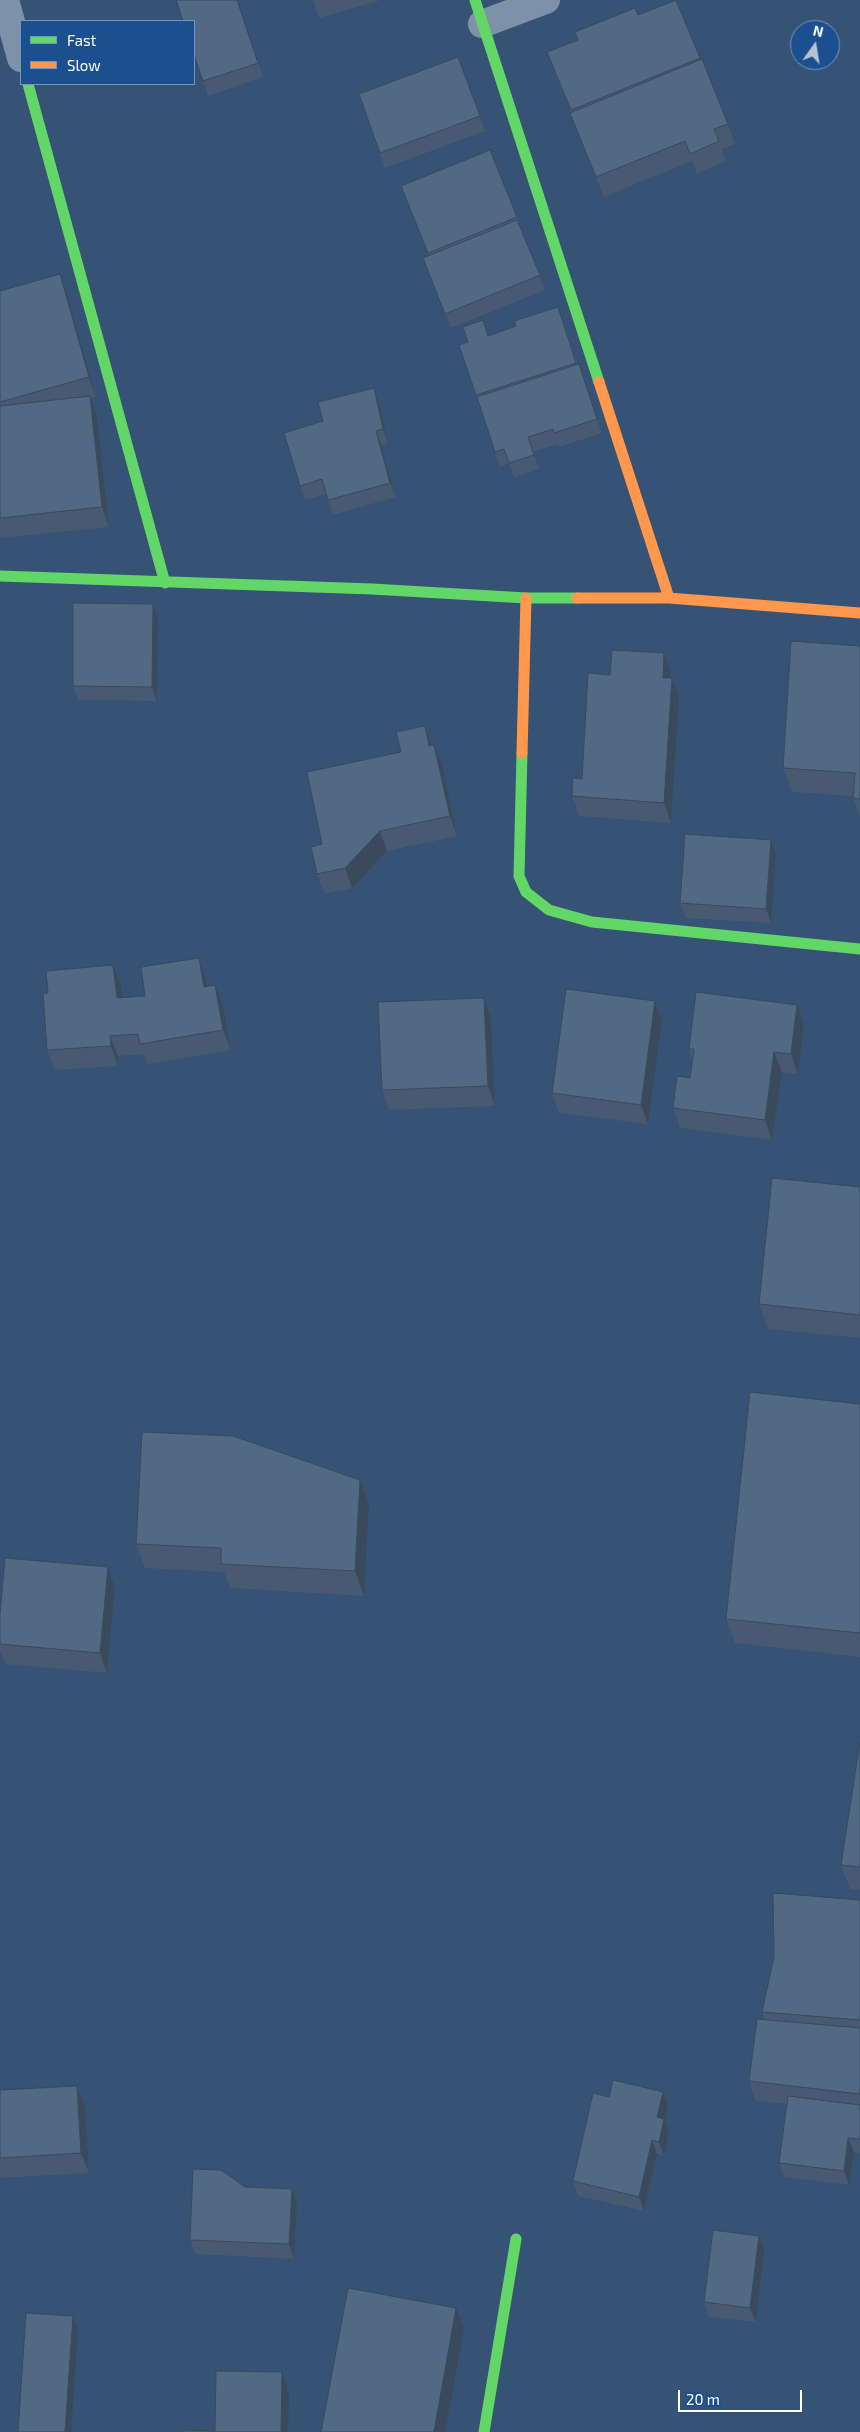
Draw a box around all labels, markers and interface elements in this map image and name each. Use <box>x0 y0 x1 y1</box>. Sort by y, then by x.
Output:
legend <box>20 20 195 85</box>
north arrow <box>790 20 840 70</box>
text: N <box>811 21 825 40</box>
text: Fast <box>67 31 96 49</box>
text: Slow <box>67 56 101 74</box>
scale bar <box>680 2380 804 2412</box>
text: 20 m <box>686 2390 720 2408</box>

